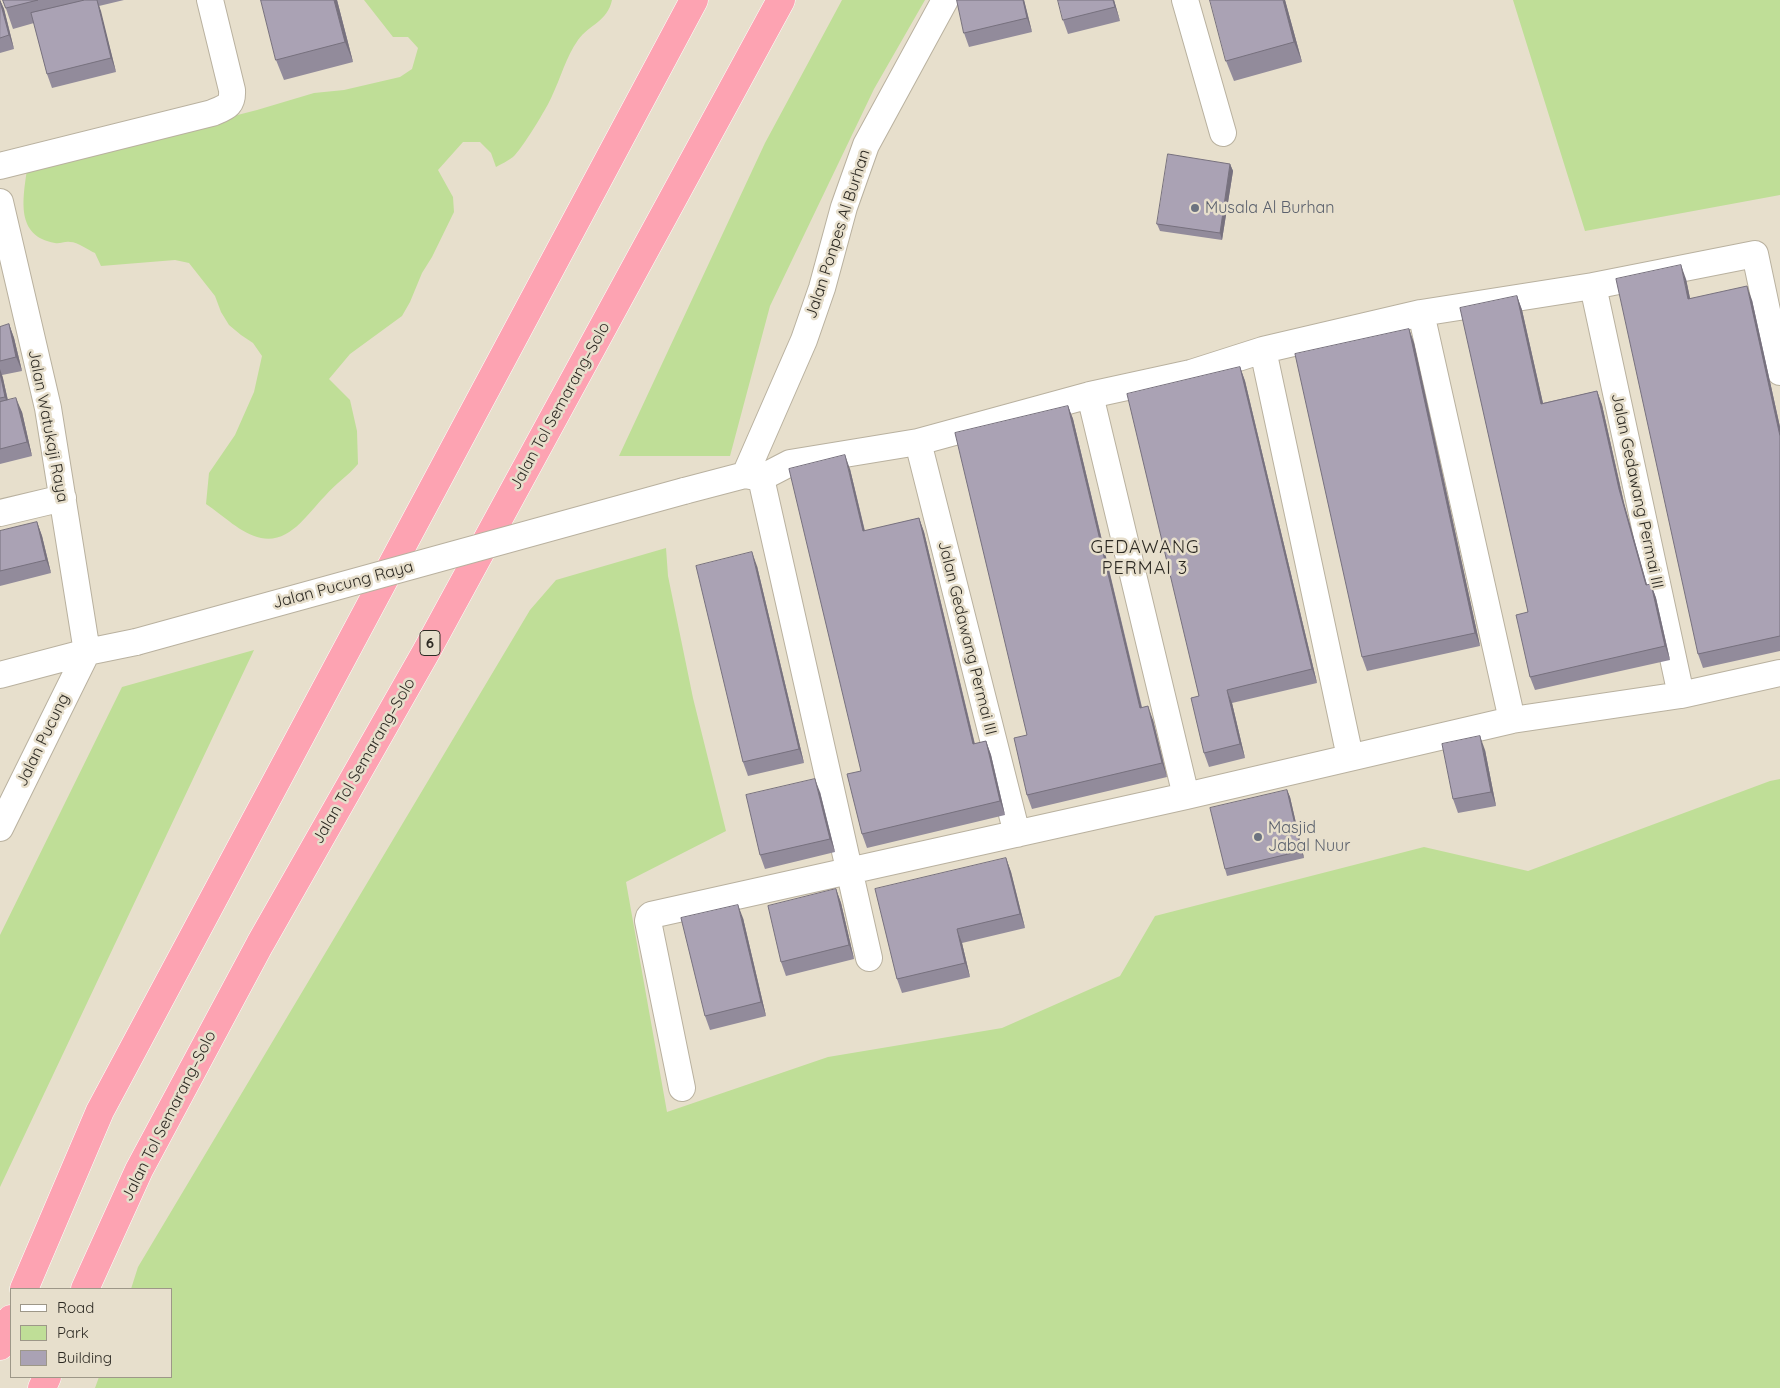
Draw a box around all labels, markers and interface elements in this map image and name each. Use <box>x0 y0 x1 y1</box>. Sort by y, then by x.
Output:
street label: Jalan Ponpes Al Burhan <box>802 147 874 321</box>
place label: Musala Al Burhan <box>1205 198 1335 218</box>
marker: Musala Al Burhan <box>1189 202 1201 214</box>
street label: Jalan Tol Semarang–Solo <box>506 319 614 493</box>
street label: Jalan Watukaji Raya <box>24 348 72 504</box>
street label: Jalan Gedawang Permai III <box>1607 392 1667 590</box>
district label: GEDAWANG PERMAI 3 <box>1089 537 1201 580</box>
street label: Jalan Gedawang Permai III <box>934 539 1000 737</box>
street label: Jalan Pucung Raya <box>271 557 415 613</box>
road number: 6 <box>420 630 440 656</box>
street label: Jalan Tol Semarang–Solo <box>309 675 419 847</box>
street label: Jalan Pucung <box>12 690 74 790</box>
place label: Masjid Jabal Nuur <box>1268 818 1350 856</box>
marker: Masjid Jabal Nuur <box>1252 831 1264 843</box>
street label: Jalan Tol Semarang–Solo <box>118 1028 220 1204</box>
legend <box>10 1288 172 1378</box>
text: Road <box>57 1298 94 1317</box>
text: Park <box>57 1323 89 1342</box>
text: Building <box>57 1348 112 1367</box>

